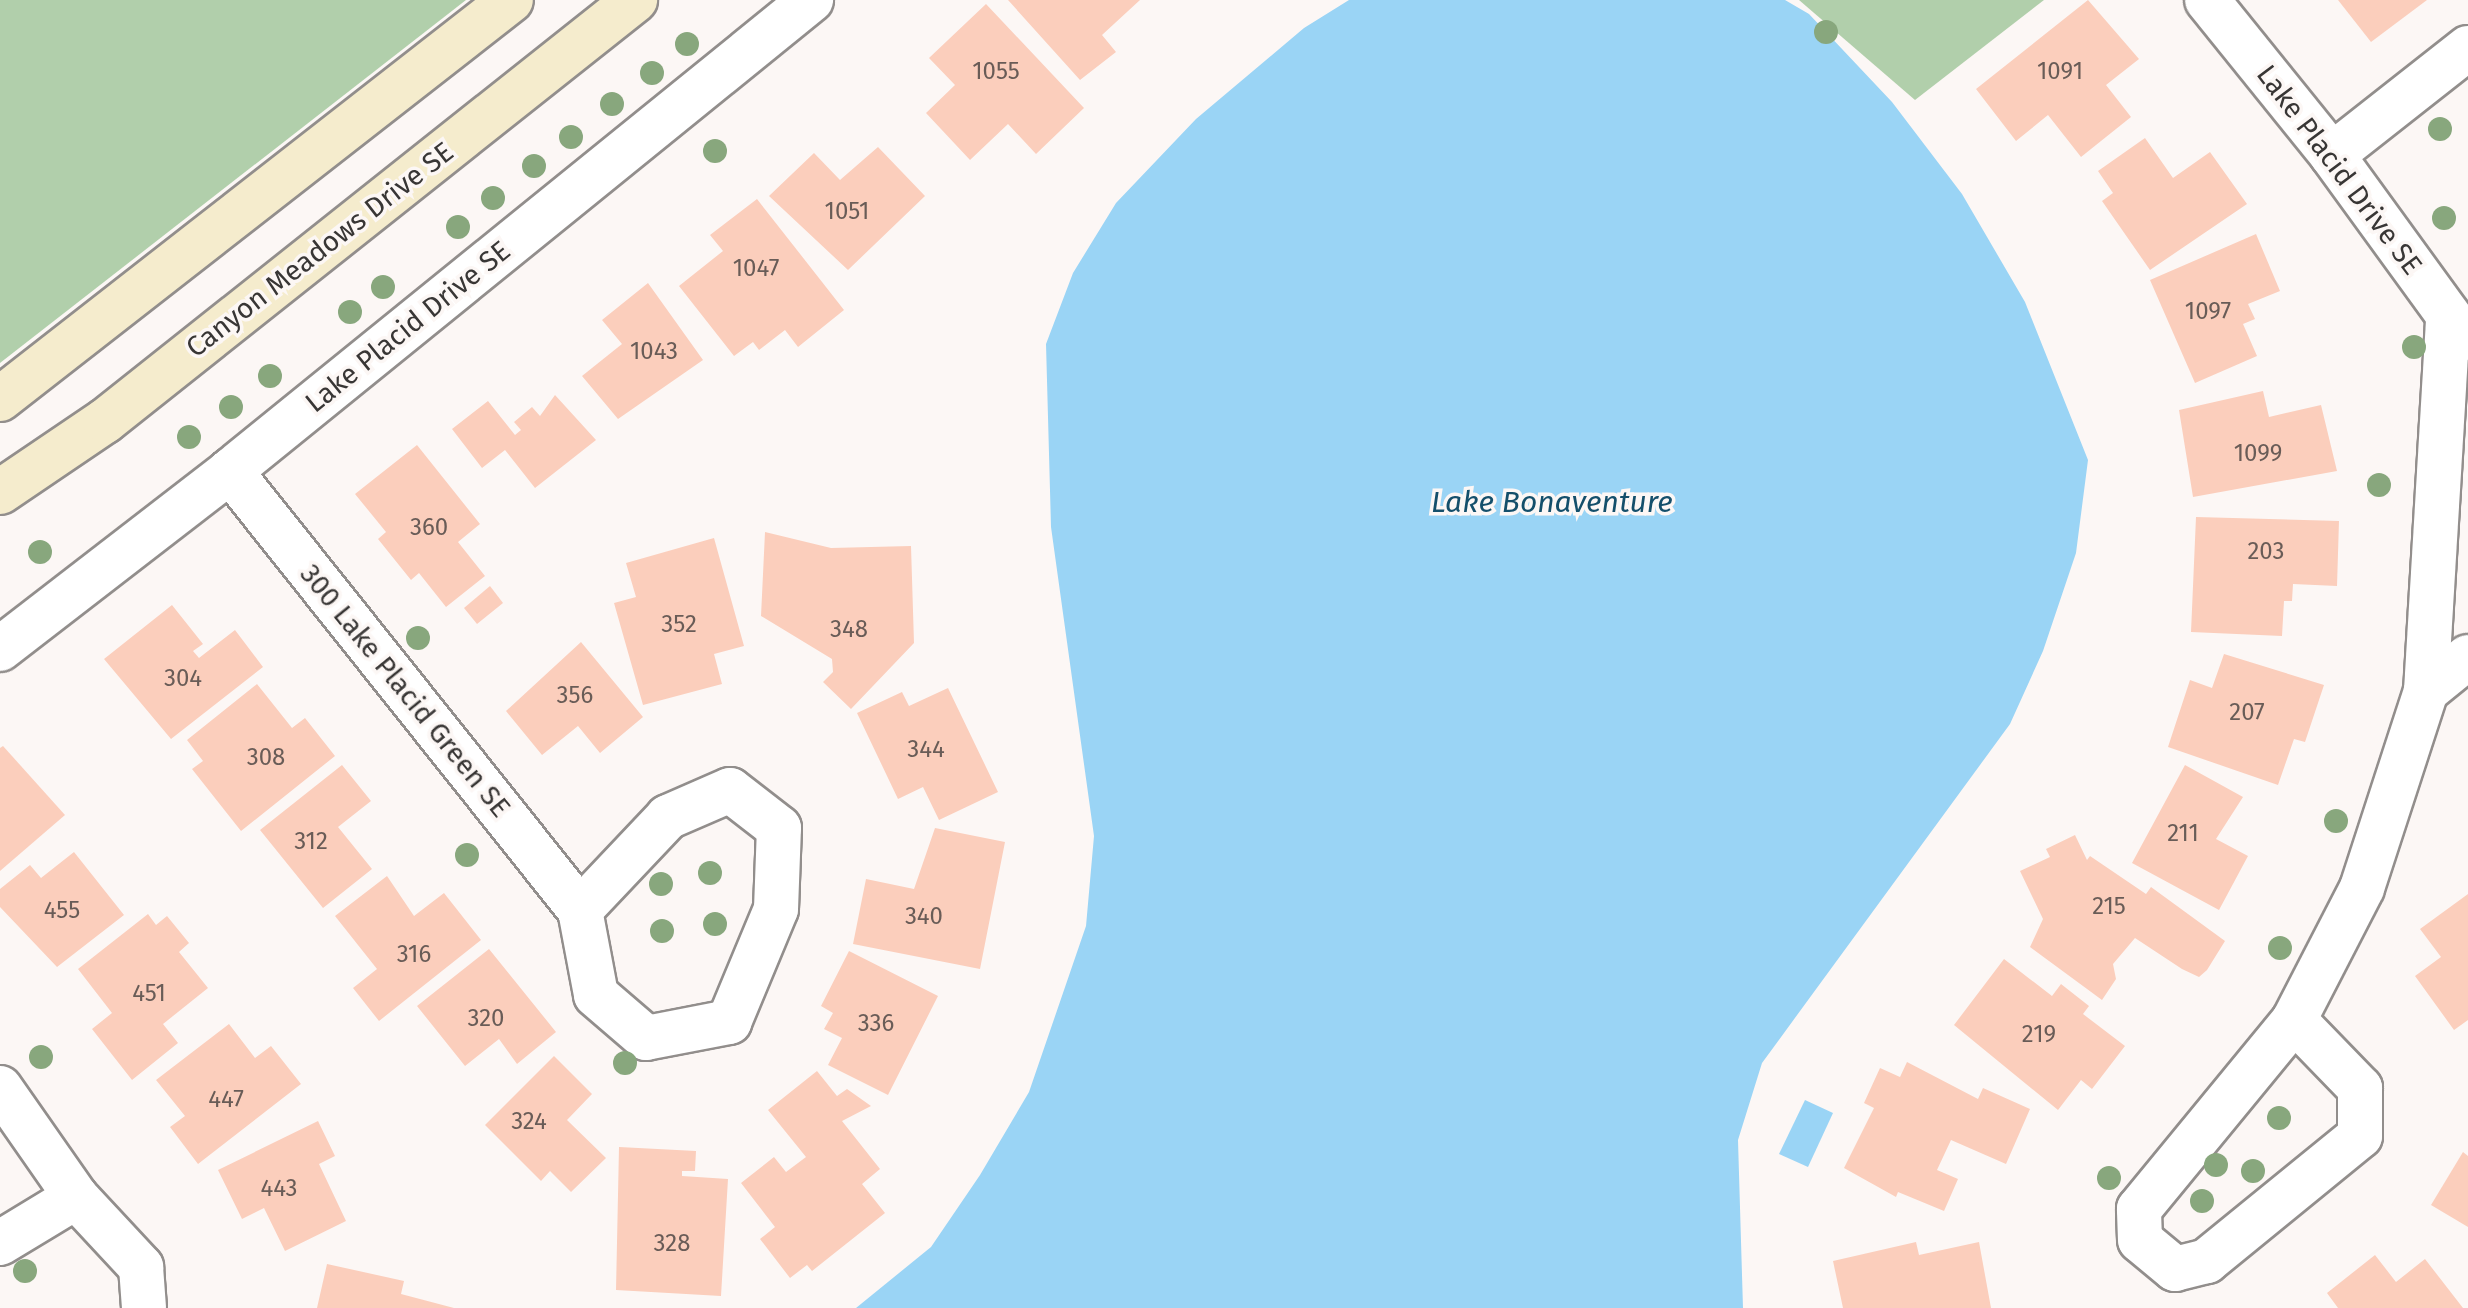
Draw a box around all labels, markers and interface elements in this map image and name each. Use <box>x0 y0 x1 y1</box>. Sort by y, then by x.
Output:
house number: 1055 <box>972 58 1020 86</box>
house number: 1091 <box>2037 58 2083 86</box>
street label: Lake Placid Drive SE <box>2249 59 2429 281</box>
street label: Canyon Meadows Drive SE <box>180 135 460 365</box>
house number: 1051 <box>825 198 869 226</box>
street label: Lake Placid Drive SE <box>299 234 517 420</box>
house number: 1047 <box>733 255 779 283</box>
house number: 1097 <box>2185 298 2231 326</box>
house number: 1043 <box>630 338 678 366</box>
house number: 1099 <box>2234 440 2282 468</box>
water label: Lake Bonaventure <box>1431 484 1673 520</box>
house number: 360 <box>410 514 448 542</box>
house number: 203 <box>2247 538 2285 566</box>
street label: 300 Lake Placid Green SE <box>293 558 517 824</box>
house number: 352 <box>661 611 697 639</box>
house number: 348 <box>830 616 868 644</box>
house number: 304 <box>164 665 202 693</box>
house number: 356 <box>557 682 593 710</box>
house number: 207 <box>2229 699 2265 727</box>
house number: 344 <box>907 736 945 764</box>
house number: 308 <box>247 744 285 772</box>
house number: 211 <box>2167 820 2199 848</box>
house number: 312 <box>294 828 328 856</box>
house number: 215 <box>2092 893 2126 921</box>
house number: 455 <box>44 897 80 925</box>
house number: 340 <box>905 903 943 931</box>
house number: 316 <box>397 941 431 969</box>
house number: 451 <box>132 980 166 1008</box>
house number: 320 <box>467 1005 505 1033</box>
house number: 336 <box>858 1010 894 1038</box>
house number: 219 <box>2022 1021 2056 1049</box>
house number: 447 <box>208 1086 244 1114</box>
house number: 324 <box>511 1108 547 1136</box>
house number: 443 <box>260 1175 298 1203</box>
house number: 328 <box>654 1230 690 1258</box>

